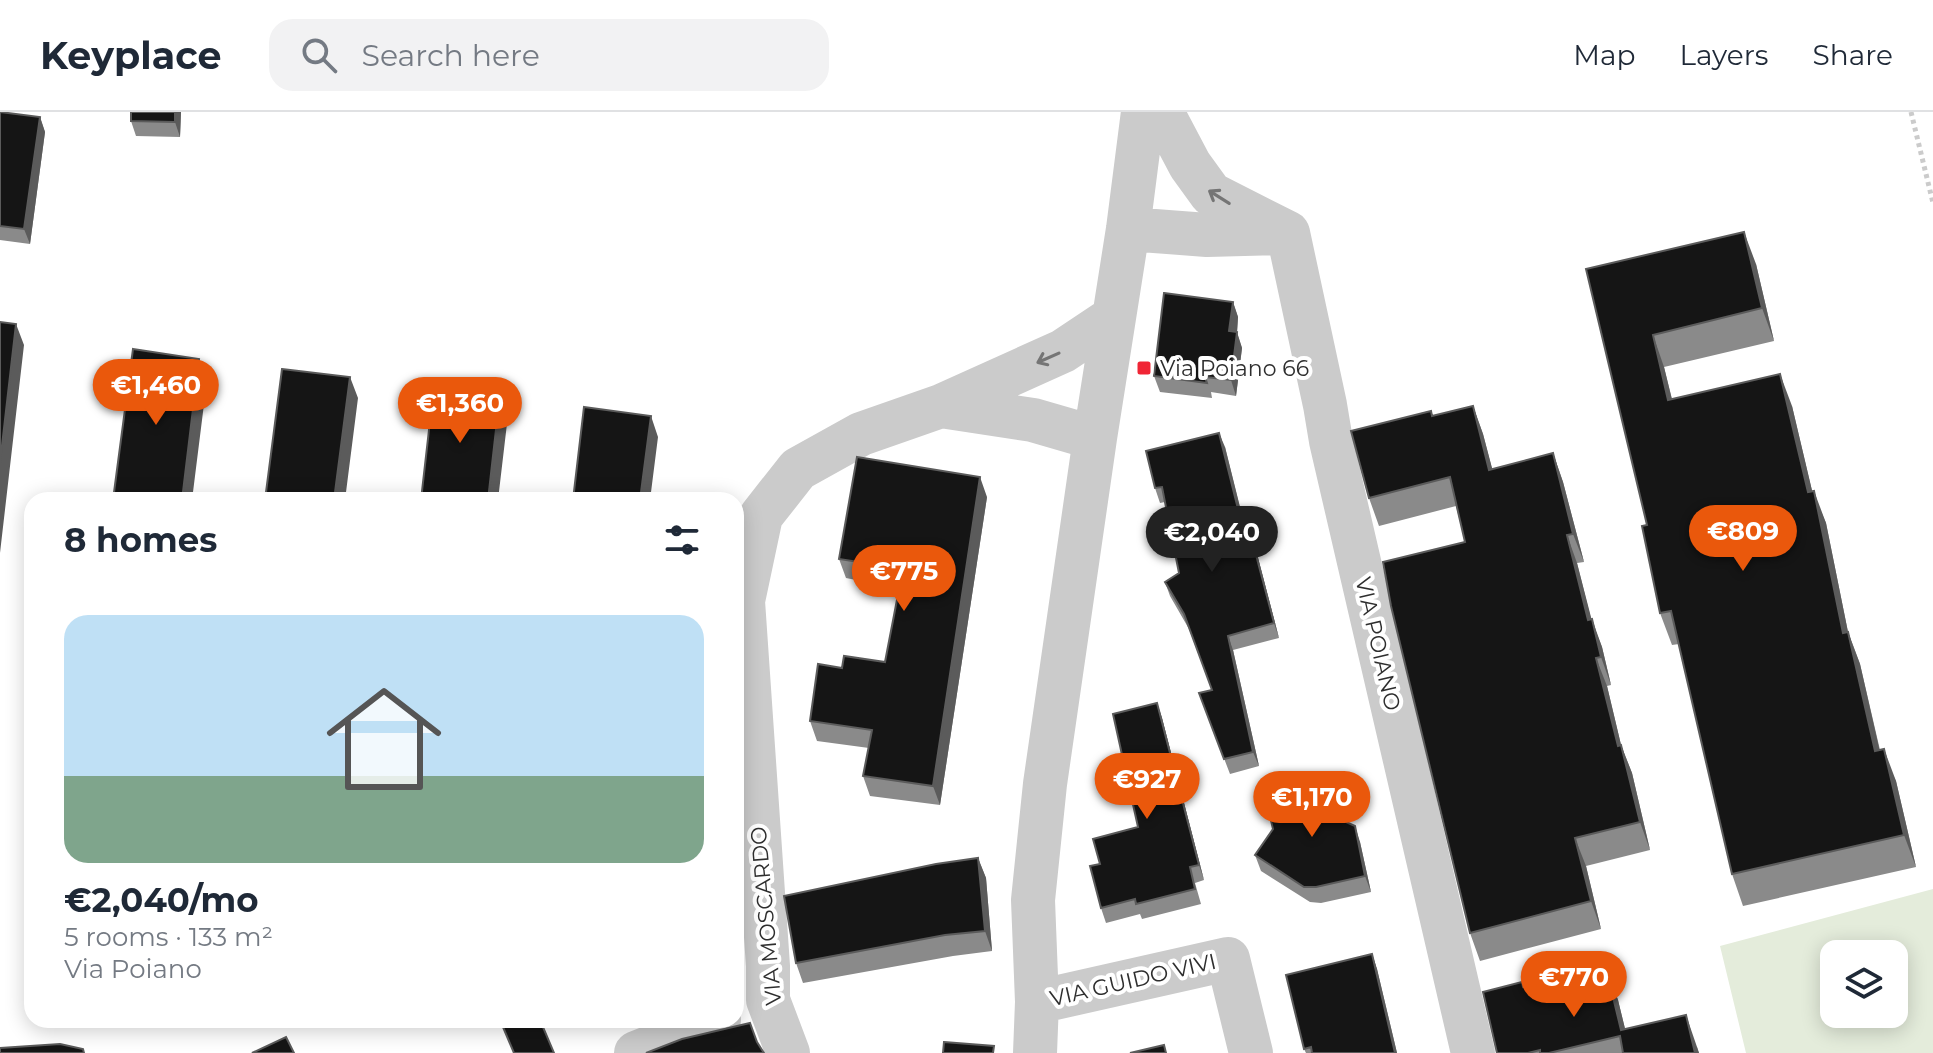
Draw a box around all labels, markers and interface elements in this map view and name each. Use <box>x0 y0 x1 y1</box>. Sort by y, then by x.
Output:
search box <box>269 19 829 91</box>
text: Keyplace <box>40 32 221 79</box>
icon: search <box>297 33 341 77</box>
text: Search here <box>361 37 540 74</box>
text: Map <box>1573 38 1636 72</box>
text: Layers <box>1680 38 1769 72</box>
text: Share <box>1813 38 1893 72</box>
one-way arrow <box>1209 188 1231 205</box>
one-way arrow <box>1036 351 1060 366</box>
place label: Via Poiano 66 <box>1160 355 1309 382</box>
pin: €1,460 <box>91 359 221 427</box>
marker: Via Poiano 66 <box>1135 359 1153 377</box>
text: €1,460 <box>111 369 201 401</box>
pin: €1,360 <box>395 377 525 445</box>
text: €1,360 <box>416 387 504 419</box>
pin: €809 <box>1696 505 1790 573</box>
pin: €2,040 <box>1147 506 1277 574</box>
text: €809 <box>1707 515 1779 547</box>
text: €2,040 <box>1164 516 1260 548</box>
icon: filters <box>660 518 704 562</box>
text: 8 homes <box>64 519 217 561</box>
pin: €775 <box>857 545 951 613</box>
text: €775 <box>870 555 938 587</box>
street label: VIA POIANO <box>1350 575 1406 713</box>
icon: home <box>312 667 456 811</box>
pin: €927 <box>1100 753 1194 821</box>
text: €927 <box>1113 763 1181 795</box>
pin: €1,170 <box>1247 771 1377 839</box>
text: €1,170 <box>1271 781 1353 813</box>
street label: VIA MOSCARDO <box>745 825 787 1007</box>
text: €2,040/mo <box>64 879 258 921</box>
text: 5 rooms · 133 m² <box>64 921 273 953</box>
map controls <box>1820 940 1908 1028</box>
button: layers <box>1820 940 1908 1028</box>
street label: VIA GUIDO VIVI <box>1047 948 1219 1012</box>
pin: €770 <box>1527 951 1621 1019</box>
text: Via Poiano <box>64 953 202 985</box>
text: €770 <box>1539 961 1609 993</box>

